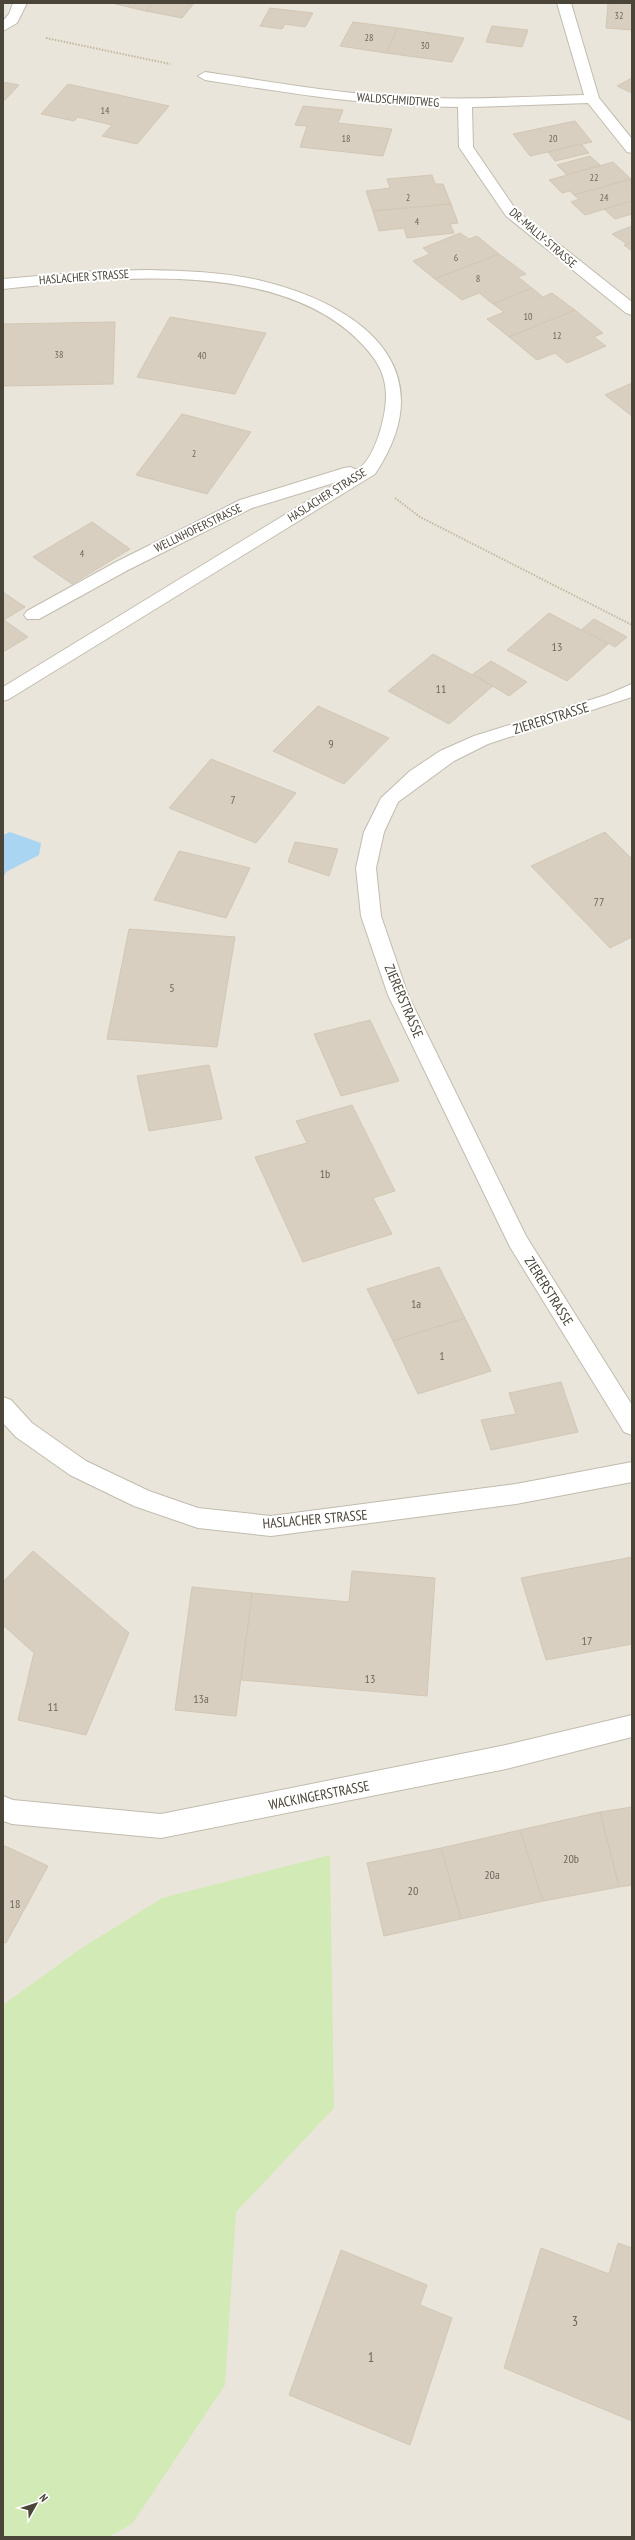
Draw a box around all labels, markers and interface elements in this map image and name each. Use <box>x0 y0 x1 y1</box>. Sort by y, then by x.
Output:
house number: 32 <box>615 9 624 22</box>
house number: 28 <box>365 31 374 44</box>
house number: 30 <box>421 39 430 52</box>
street label: WALDSCHMIDTWEG <box>356 89 440 110</box>
house number: 14 <box>101 104 110 117</box>
house number: 18 <box>342 132 351 145</box>
house number: 20 <box>549 132 558 145</box>
house number: 22 <box>590 171 599 184</box>
house number: 2 <box>406 191 410 204</box>
house number: 24 <box>600 191 609 204</box>
street label: DR.-MALLY-STRASSE <box>507 204 580 271</box>
house number: 4 <box>415 215 420 228</box>
house number: 6 <box>454 251 459 264</box>
street label: HASLACHER STRASSE <box>38 266 129 287</box>
house number: 8 <box>476 272 480 285</box>
house number: 10 <box>524 310 533 323</box>
house number: 12 <box>553 329 562 342</box>
house number: 38 <box>55 348 64 361</box>
house number: 40 <box>198 349 207 362</box>
house number: 2 <box>192 447 196 460</box>
street label: HASLACHER STRASSE <box>285 464 369 525</box>
street label: WELLNHOFERSTRASSE <box>152 500 244 555</box>
house number: 4 <box>80 547 85 560</box>
house number: 13 <box>552 639 562 654</box>
house number: 11 <box>436 681 446 696</box>
street label: ZIERERSTRASSE <box>511 698 591 738</box>
house number: 9 <box>328 736 334 751</box>
house number: 7 <box>230 792 236 807</box>
house number: 77 <box>594 894 604 909</box>
street label: ZIERERSTRASSE <box>380 962 428 1040</box>
house number: 5 <box>169 980 175 995</box>
house number: 1b <box>320 1166 330 1181</box>
street label: ZIERERSTRASSE <box>521 1253 577 1329</box>
house number: 1a <box>411 1296 421 1311</box>
house number: 1 <box>439 1348 445 1363</box>
street label: HASLACHER STRASSE <box>262 1505 368 1533</box>
house number: 17 <box>582 1633 592 1648</box>
house number: 13 <box>365 1671 375 1686</box>
house number: 13a <box>193 1691 209 1706</box>
house number: 11 <box>48 1699 58 1714</box>
street label: WACKINGERSTRASSE <box>267 1776 371 1814</box>
house number: 20b <box>563 1851 579 1866</box>
house number: 20a <box>484 1867 500 1882</box>
house number: 20 <box>408 1883 418 1898</box>
house number: 18 <box>10 1896 20 1911</box>
house number: 3 <box>572 2312 578 2330</box>
house number: 1 <box>368 2348 374 2366</box>
north arrow <box>16 2484 56 2524</box>
text: N <box>36 2491 51 2504</box>

